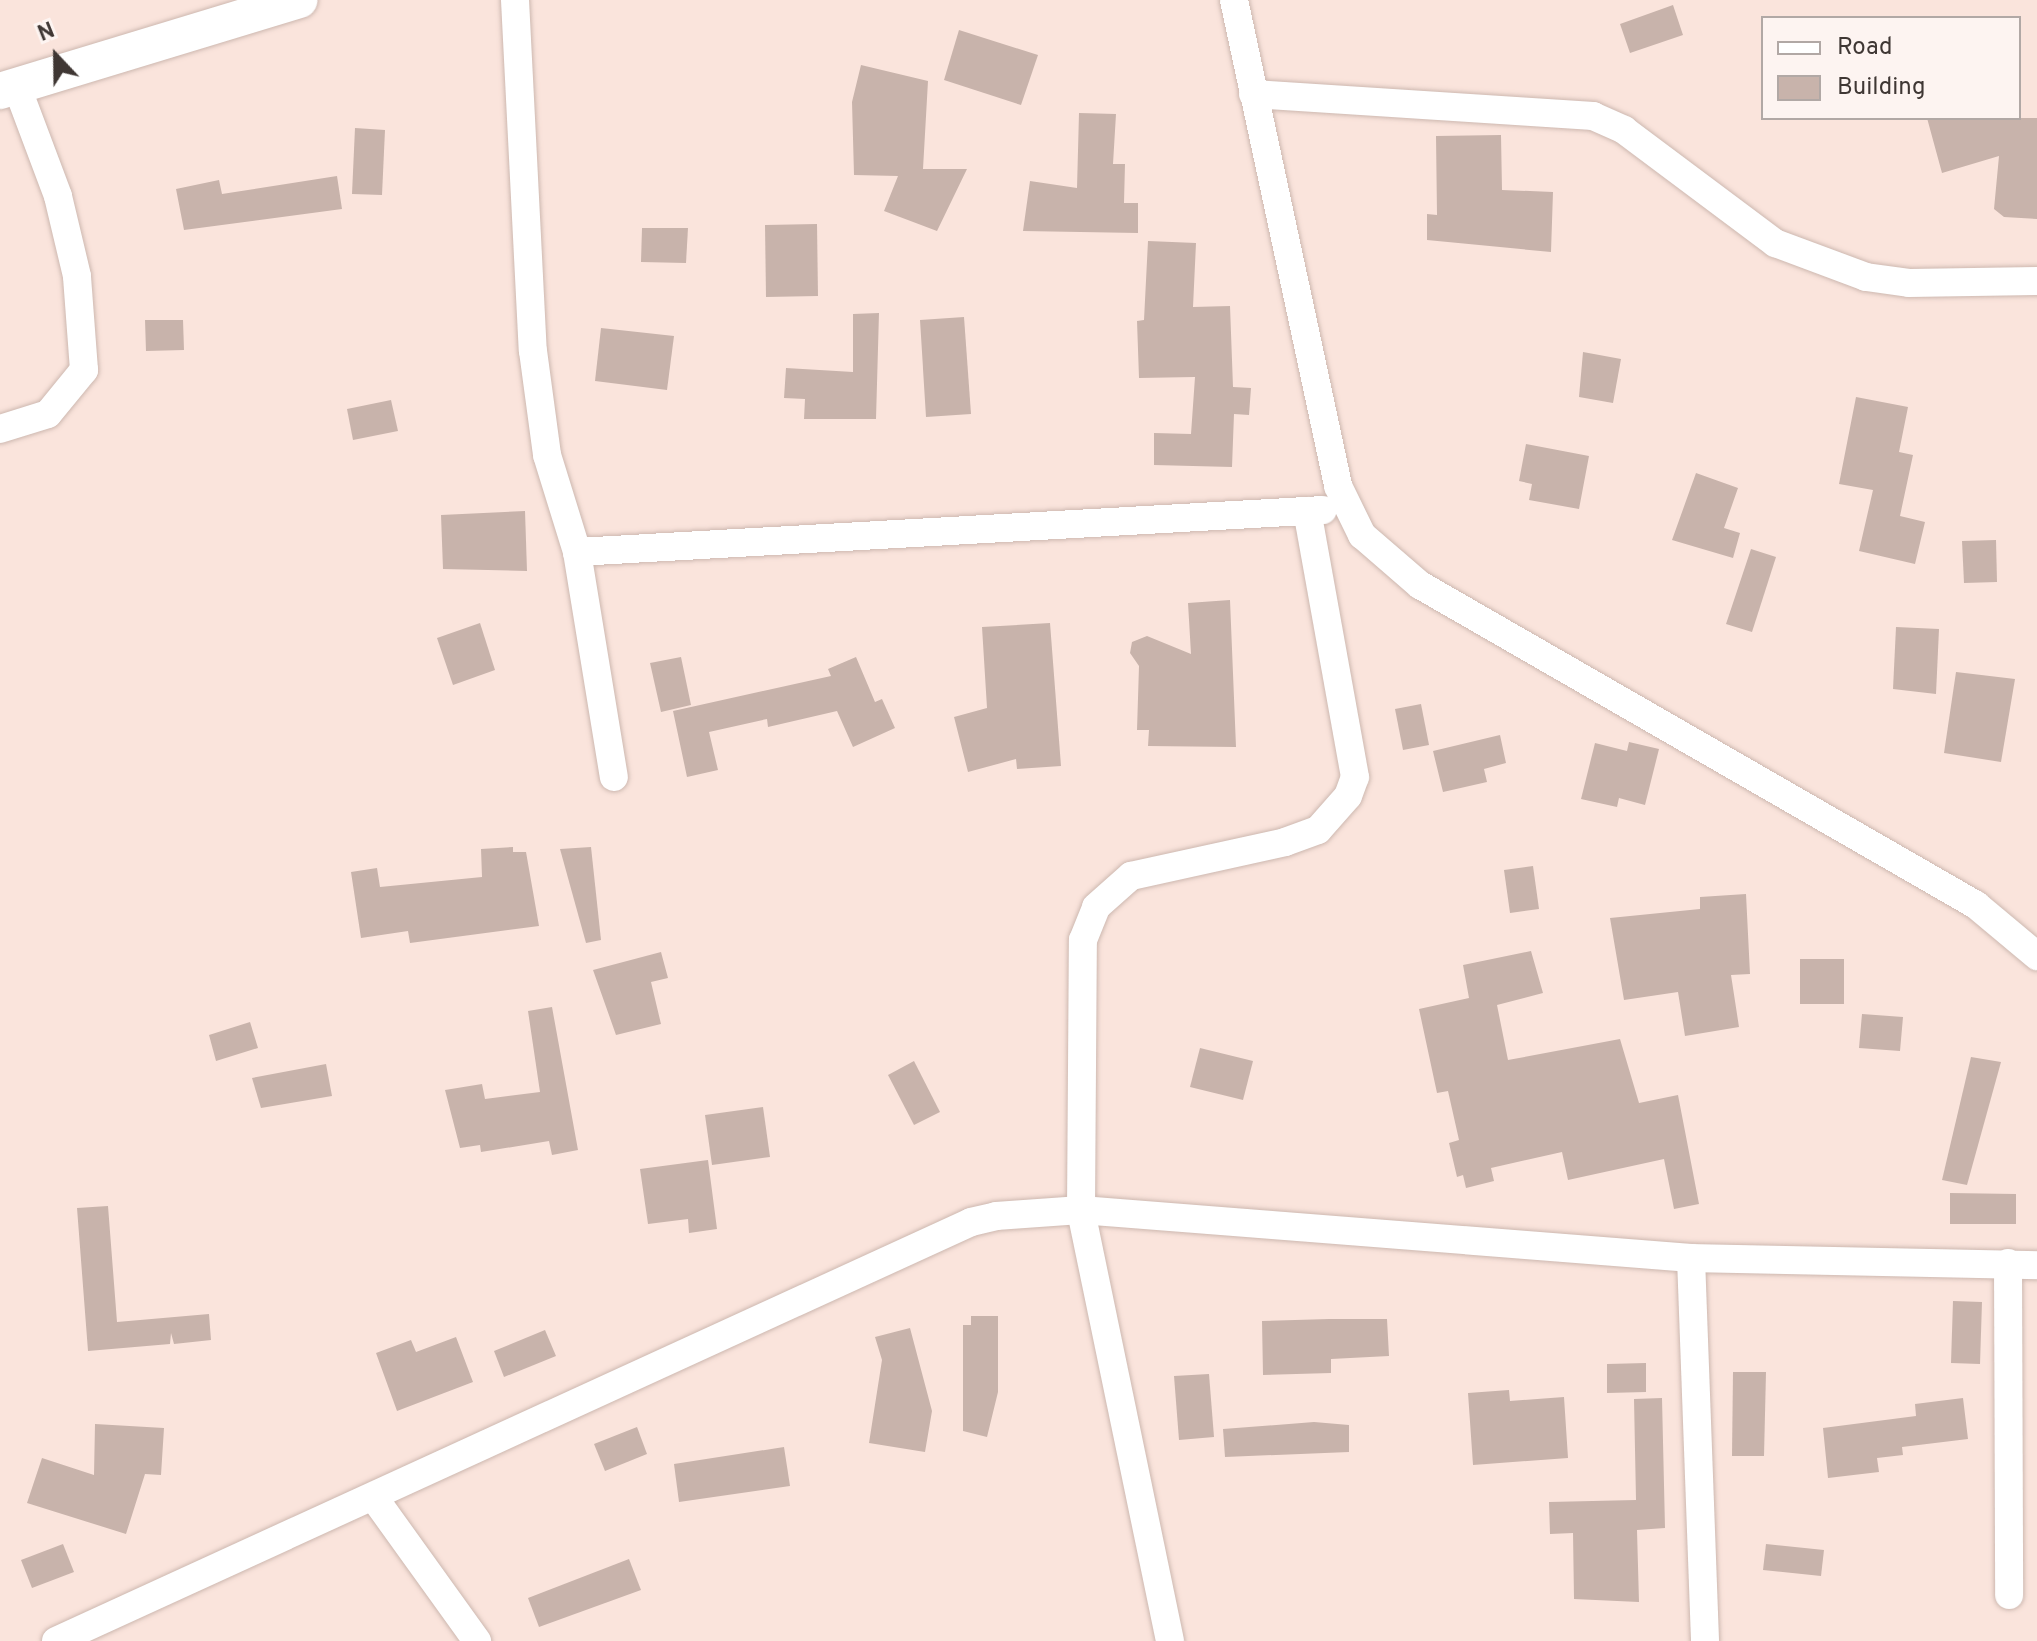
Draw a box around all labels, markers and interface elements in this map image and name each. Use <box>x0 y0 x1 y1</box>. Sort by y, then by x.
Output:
north arrow <box>16 16 96 96</box>
legend <box>1761 16 2021 120</box>
text: N <box>34 18 59 49</box>
text: Road <box>1837 33 1893 63</box>
text: Building <box>1837 73 1926 103</box>

